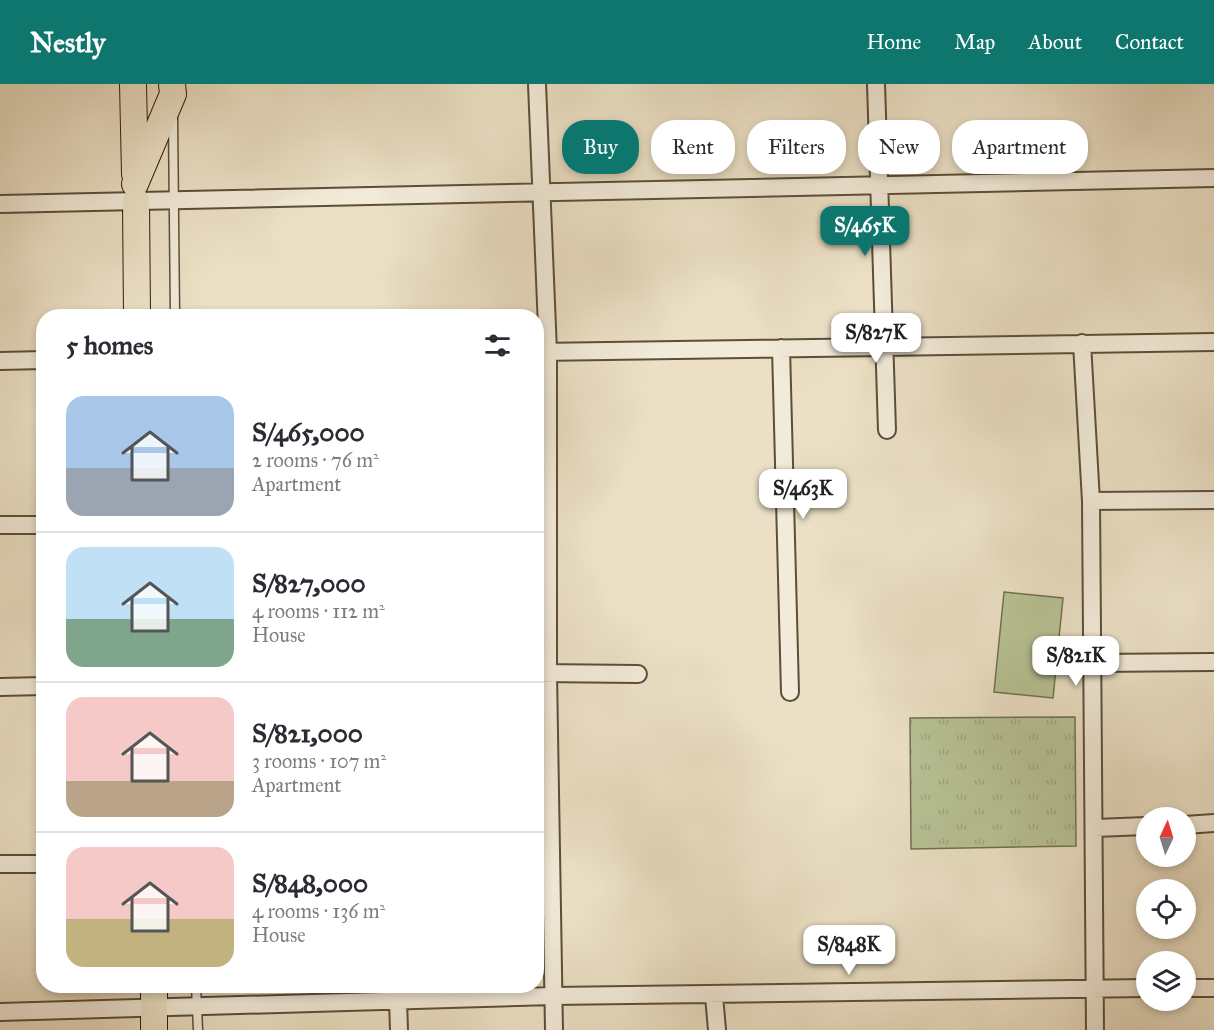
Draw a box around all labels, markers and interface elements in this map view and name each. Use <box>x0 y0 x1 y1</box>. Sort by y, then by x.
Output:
text: Nestly <box>30 25 105 60</box>
text: Home <box>866 29 921 55</box>
text: Map <box>954 29 995 55</box>
text: About <box>1028 29 1082 55</box>
text: Contact <box>1115 29 1184 55</box>
chip: Buy <box>562 120 639 174</box>
chip: Rent <box>651 120 735 174</box>
chip: Filters <box>747 120 846 174</box>
chip: New <box>858 120 940 174</box>
chip: Apartment <box>952 120 1088 174</box>
pin: S/465K <box>816 206 914 257</box>
text: S/465K <box>834 213 896 237</box>
pin: S/827K <box>827 313 925 364</box>
text: S/827K <box>845 320 907 344</box>
text: 5 homes <box>66 329 153 361</box>
icon: filters <box>481 329 514 362</box>
text: S/465,000 <box>252 416 365 448</box>
icon: home <box>114 420 186 492</box>
text: 2 rooms · 76 m² <box>252 448 379 472</box>
pin: S/463K <box>754 469 852 520</box>
text: Apartment <box>252 472 341 496</box>
text: S/463K <box>773 476 833 500</box>
text: S/827,000 <box>252 567 366 599</box>
icon: home <box>114 571 186 643</box>
text: 4 rooms · 112 m² <box>252 599 385 623</box>
text: House <box>252 623 306 647</box>
pin: S/821K <box>1027 636 1125 687</box>
text: S/821K <box>1046 643 1106 667</box>
text: S/821,000 <box>252 717 363 749</box>
icon: home <box>114 721 186 793</box>
text: 3 rooms · 107 m² <box>252 749 386 773</box>
text: Apartment <box>252 773 341 797</box>
north arrow <box>1136 807 1196 867</box>
map controls <box>1136 807 1196 1011</box>
text: S/848,000 <box>252 867 368 899</box>
icon: home <box>114 871 186 943</box>
button: locate <box>1136 879 1196 939</box>
text: 4 rooms · 136 m² <box>252 899 385 923</box>
text: House <box>252 923 306 947</box>
pin: S/848K <box>800 925 898 976</box>
text: S/848K <box>817 932 881 956</box>
button: layers <box>1136 951 1196 1011</box>

